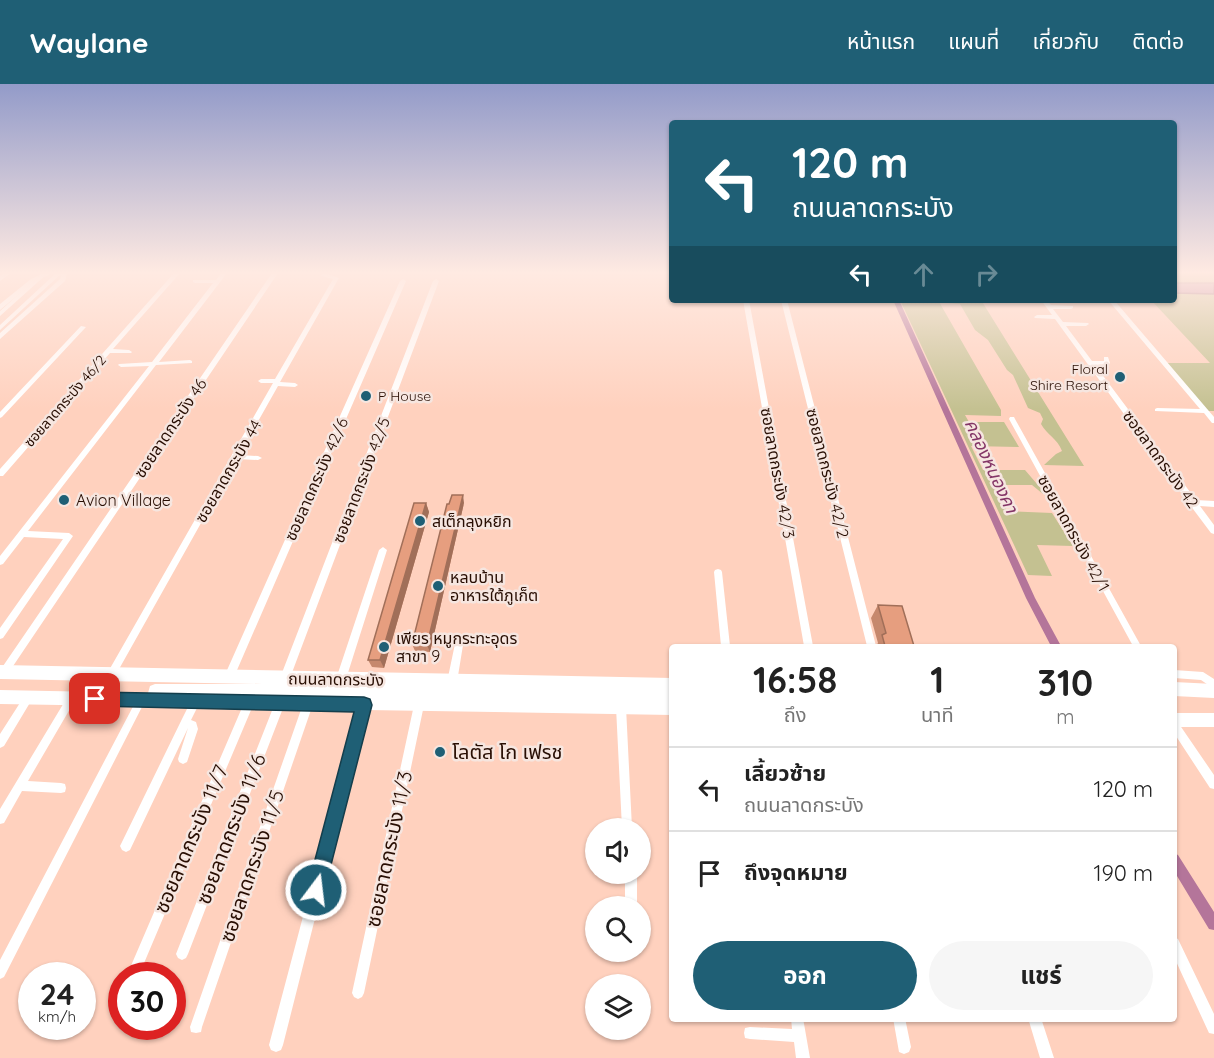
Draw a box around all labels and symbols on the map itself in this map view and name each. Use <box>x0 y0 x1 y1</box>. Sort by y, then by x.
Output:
street label: ซอยลาดกระบัง 46/2 <box>20 351 110 451</box>
place label: Floral Shire Resort <box>1030 360 1108 394</box>
marker: Floral Shire Resort <box>1113 370 1127 384</box>
street label: ซอยลาดกระบัง 46 <box>129 374 211 481</box>
place label: P House <box>378 387 431 405</box>
marker: P House <box>359 389 373 403</box>
street label: ซอยลาดกระบัง 42/3 <box>757 406 799 540</box>
street label: ซอยลาดกระบัง 42/2 <box>802 406 854 540</box>
street label: ซอยลาดกระบัง 42 <box>1119 406 1203 512</box>
street label: ซอยลาดกระบัง 42/6 <box>280 414 352 544</box>
street label: ซอยลาดกระบัง 42/5 <box>328 414 394 546</box>
water label: คลองหนองคา <box>960 415 1024 517</box>
street label: ซอยลาดกระบัง 44 <box>190 416 266 526</box>
street label: ซอยลาดกระบัง 42/1 <box>1034 471 1114 595</box>
place label: Avion Village <box>76 490 171 510</box>
marker: Avion Village <box>57 493 71 507</box>
place label: สเต็กลุงหยิก <box>432 511 512 531</box>
marker: สเต็กลุงหยิก <box>413 514 427 528</box>
place label: หลบบ้าน อาหารใต้ภูเก็ต <box>450 567 538 605</box>
marker: หลบบ้าน อาหารใต้ภูเก็ต <box>431 579 445 593</box>
place label: เพียร หมูกระทะอุดร สาขา 9 <box>396 628 517 666</box>
marker: เพียร หมูกระทะอุดร สาขา 9 <box>377 640 391 654</box>
street label: ถนนลาดกระบัง <box>288 668 384 690</box>
pin <box>69 673 120 724</box>
place label: โลตัส โก เฟรช <box>452 739 563 764</box>
marker: โลตัส โก เฟรช <box>433 745 447 759</box>
street label: ซอยลาดกระบัง 11/6 <box>190 750 271 908</box>
street label: ซอยลาดกระบัง 11/7 <box>148 761 233 917</box>
street label: ซอยลาดกระบัง 11/3 <box>360 769 417 929</box>
street label: ซอยลาดกระบัง 11/5 <box>214 786 289 945</box>
position arrow <box>284 858 348 922</box>
speed limit sign: 30 <box>108 962 186 1040</box>

